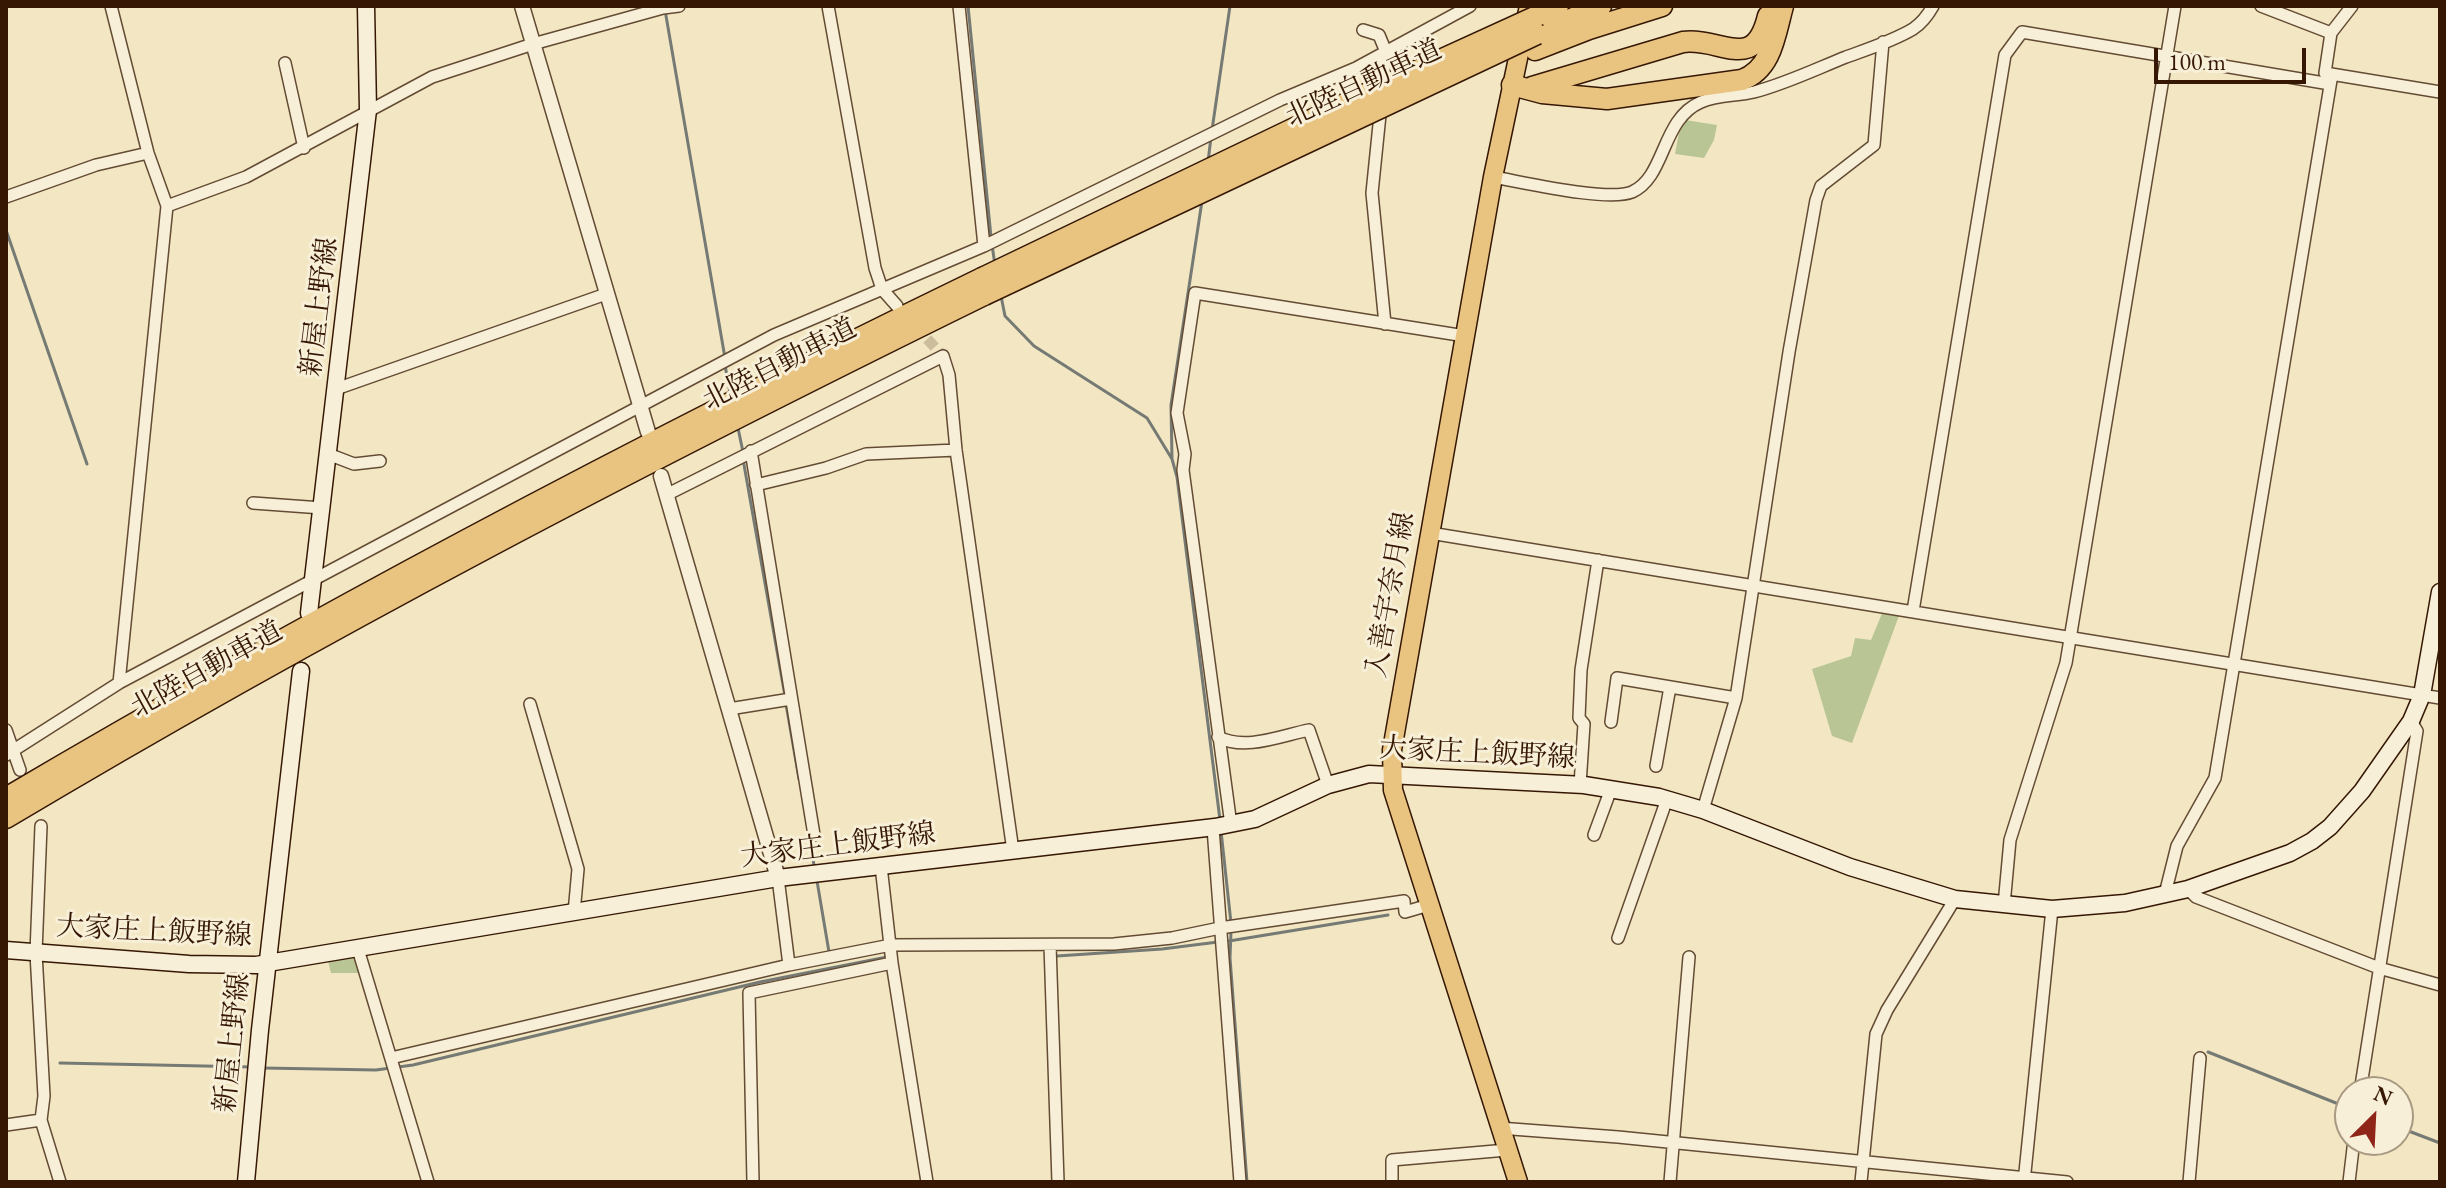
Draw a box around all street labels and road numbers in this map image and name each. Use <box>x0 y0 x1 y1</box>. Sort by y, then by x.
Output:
street label: 北陸自動車道 <box>1281 33 1447 135</box>
street label: 新屋上野線 <box>295 235 345 379</box>
street label: 北陸自動車道 <box>698 312 862 418</box>
street label: 入善宇奈月線 <box>1360 509 1422 681</box>
street label: 北陸自動車道 <box>125 615 289 725</box>
street label: 大家庄上飯野線 <box>1378 732 1576 776</box>
street label: 大家庄上飯野線 <box>739 817 937 875</box>
street label: 大家庄上飯野線 <box>55 910 253 954</box>
street label: 新屋上野線 <box>209 972 257 1114</box>

